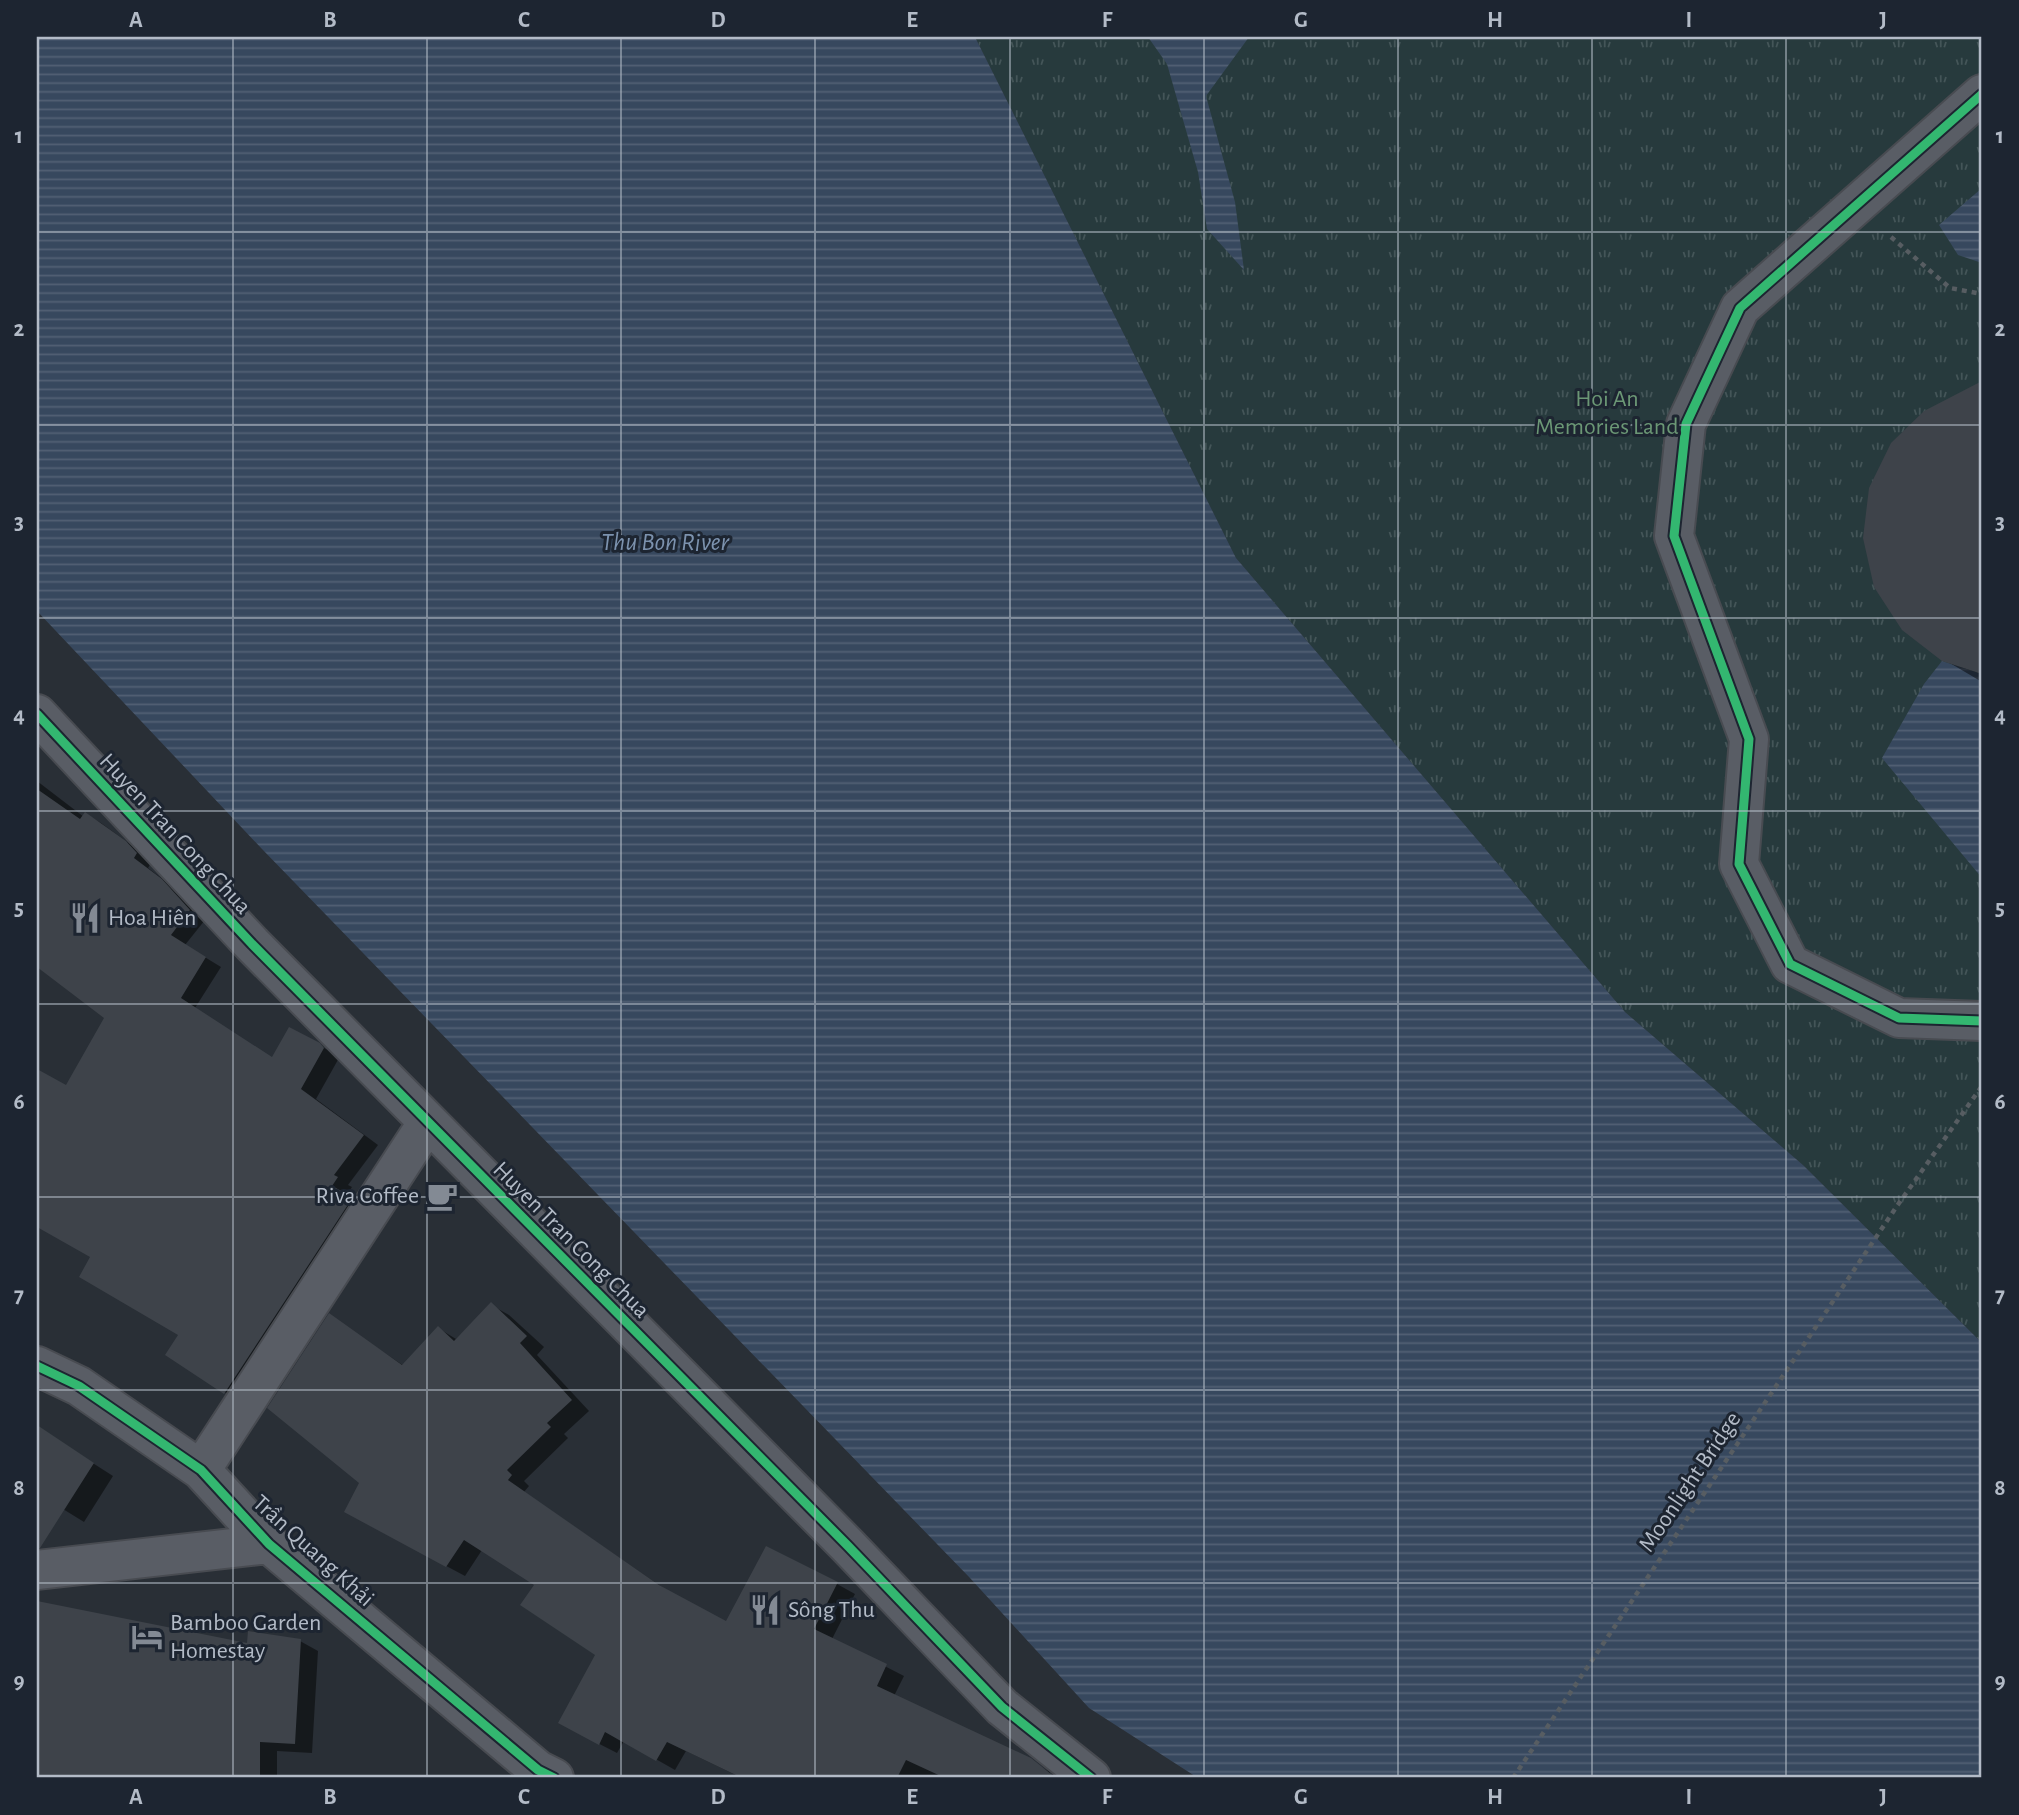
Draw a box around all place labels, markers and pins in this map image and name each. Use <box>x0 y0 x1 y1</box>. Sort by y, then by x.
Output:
restaurant icon: Hoa Hiên <box>68 901 102 935</box>
place label: Hoa Hiên <box>108 906 196 930</box>
cafe icon: Riva Coffee <box>425 1179 459 1213</box>
place label: Riva Coffee <box>316 1184 419 1208</box>
restaurant icon: Sông Thu <box>748 1593 782 1627</box>
place label: Sông Thu <box>788 1598 875 1622</box>
place label: Bamboo Garden Homestay <box>170 1611 321 1663</box>
hotel icon: Bamboo Garden Homestay <box>130 1620 164 1654</box>

